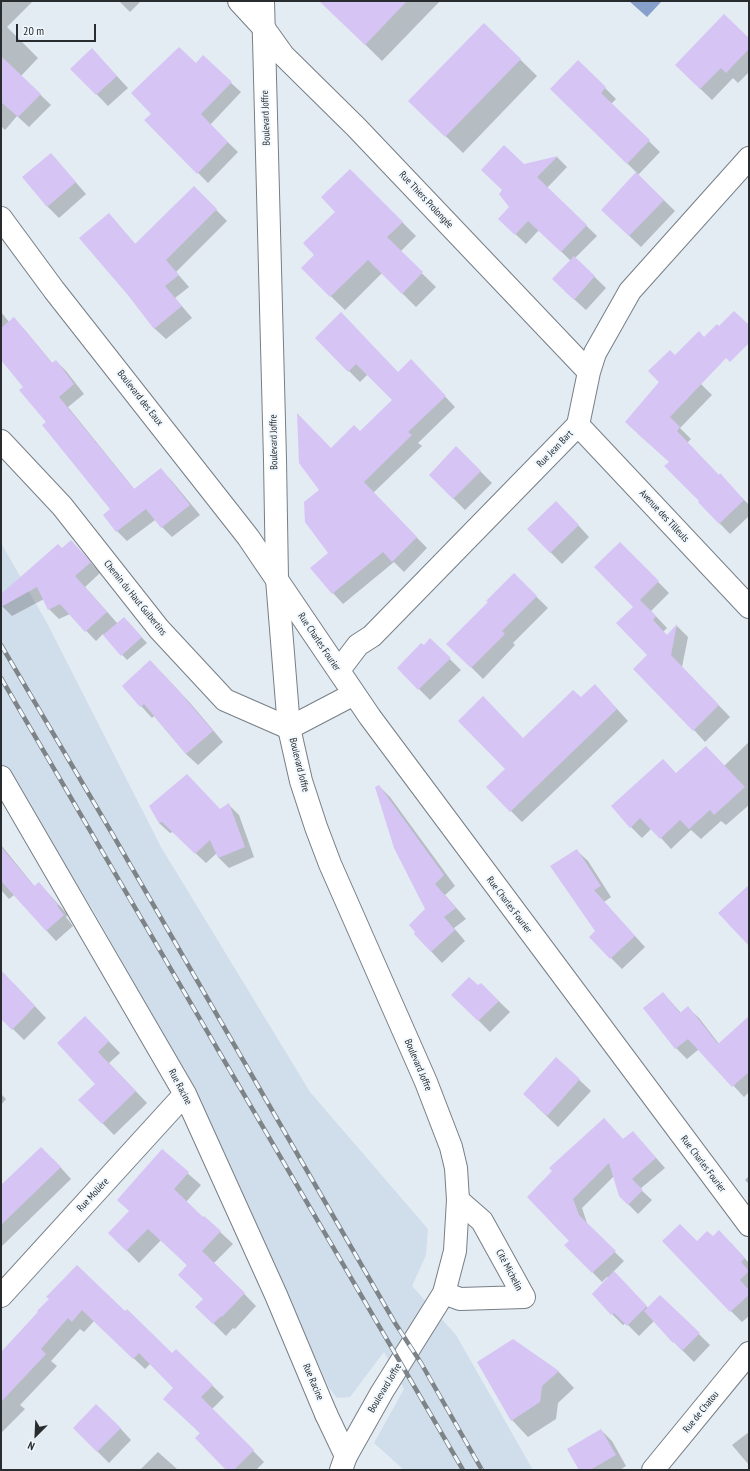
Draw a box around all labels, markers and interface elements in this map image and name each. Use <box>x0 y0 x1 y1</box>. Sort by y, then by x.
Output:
scale bar <box>18 16 98 42</box>
text: 20 m <box>23 23 44 38</box>
street label: Boulevard Joffre <box>259 90 273 146</box>
street label: Rue Thiers Prolongée <box>397 169 455 231</box>
street label: Boulevard des Eaux <box>115 368 165 428</box>
street label: Boulevard Joffre <box>268 414 280 470</box>
street label: Rue Jean Bart <box>534 428 576 470</box>
street label: Avenue des Tilleuls <box>637 487 691 545</box>
street label: Chemin du Haut Guibertins <box>101 558 169 638</box>
street label: Rue Charles Fourier <box>295 611 343 673</box>
street label: Boulevard Joffre <box>286 737 312 793</box>
street label: Rue Charles Fourier <box>484 874 534 936</box>
street label: Boulevard Joffre <box>402 1037 434 1093</box>
street label: Rue Racine <box>166 1067 194 1107</box>
street label: Rue Charles Fourier <box>678 1133 728 1195</box>
street label: Rue Molière <box>74 1176 112 1214</box>
street label: Cité Michelin <box>493 1247 525 1293</box>
street label: Boulevard Joffre <box>366 1361 404 1415</box>
street label: Rue Racine <box>300 1362 326 1402</box>
street label: Rue de Chatou <box>681 1389 721 1435</box>
north arrow <box>16 1415 56 1455</box>
text: N <box>26 1438 37 1454</box>

